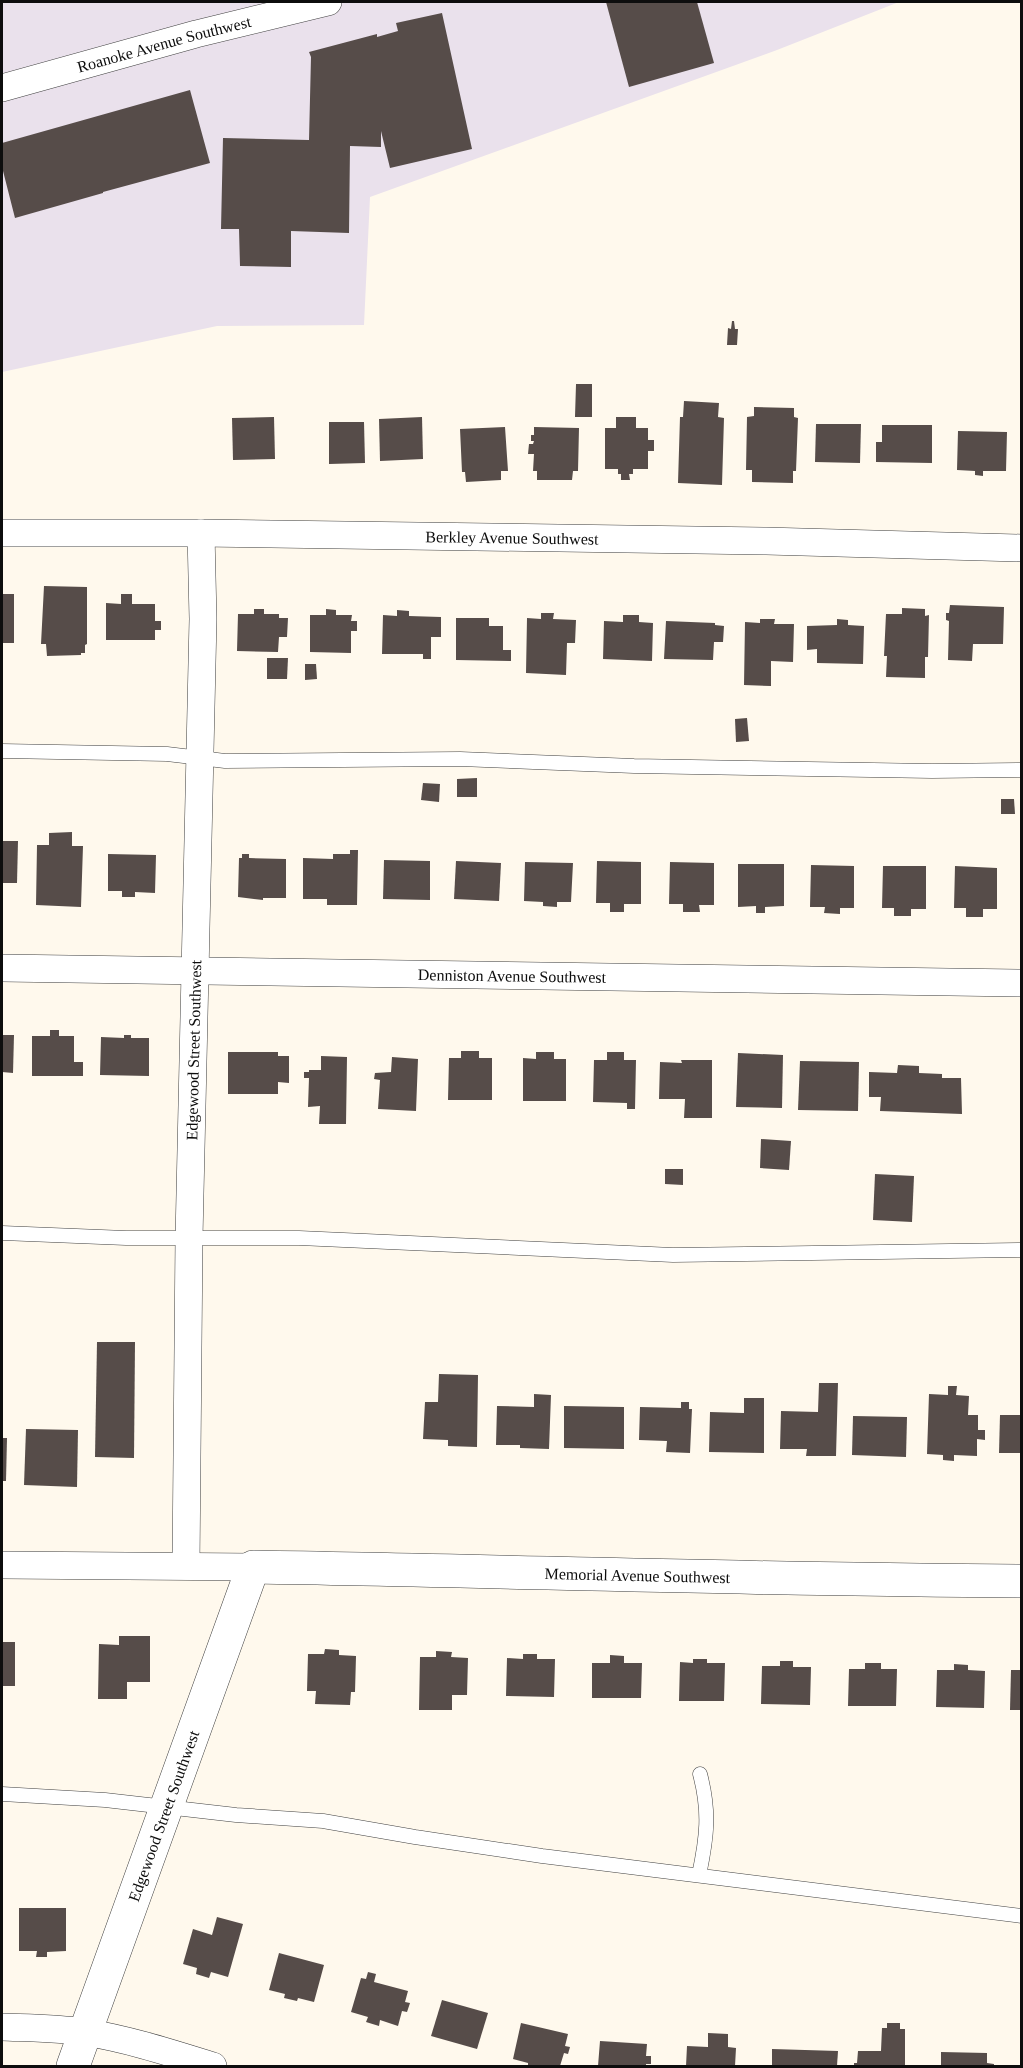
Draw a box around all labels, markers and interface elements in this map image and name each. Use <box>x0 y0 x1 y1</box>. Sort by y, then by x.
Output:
street label: Roanoke Avenue Southwest <box>75 13 253 76</box>
street label: Berkley Avenue Southwest <box>425 528 599 548</box>
street label: Edgewood Street Southwest <box>183 959 204 1141</box>
street label: Denniston Avenue Southwest <box>418 966 607 986</box>
street label: Memorial Avenue Southwest <box>544 1565 731 1586</box>
street label: Edgewood Street Southwest <box>125 1728 203 1904</box>

